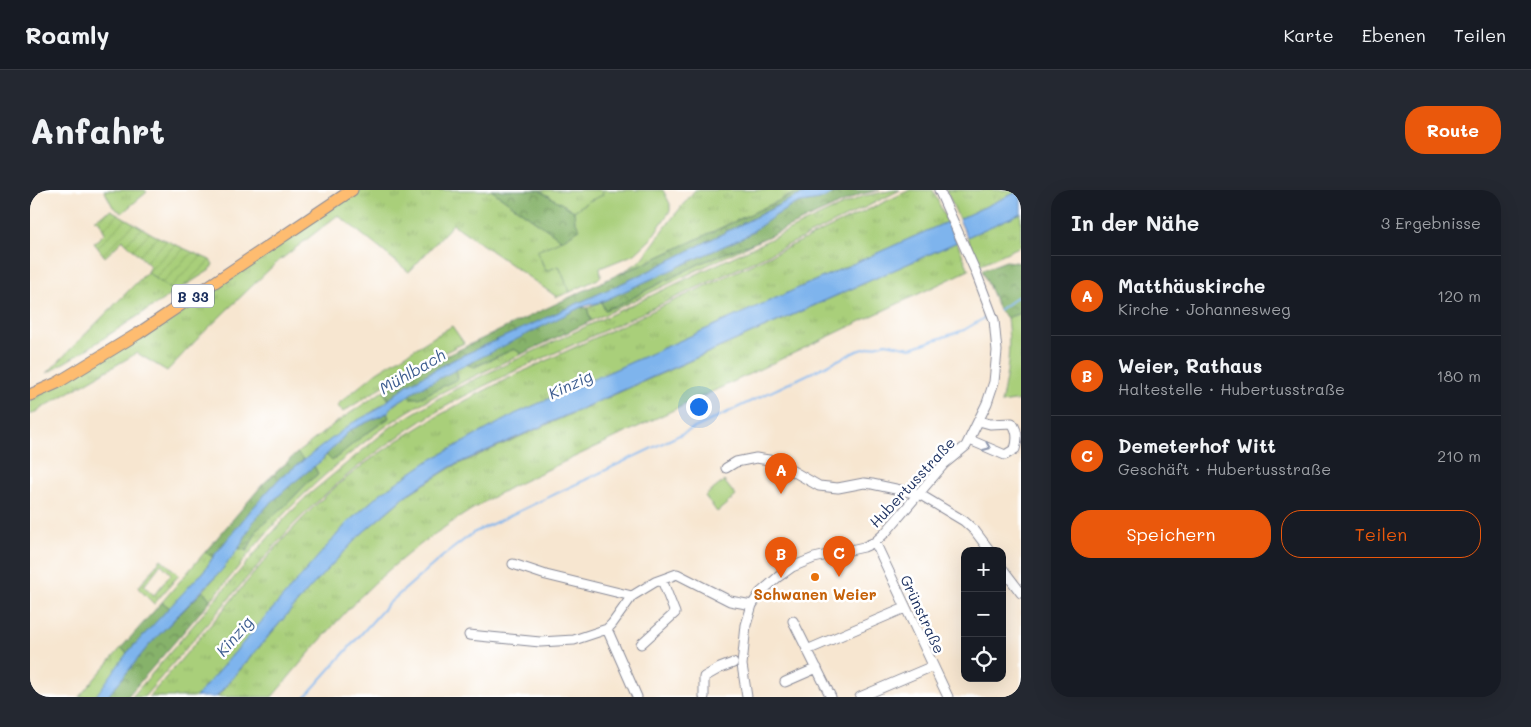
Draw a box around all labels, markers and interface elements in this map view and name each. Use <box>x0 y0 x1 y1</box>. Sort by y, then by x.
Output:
text: Roamly <box>25 19 109 50</box>
text: Karte <box>1283 23 1334 47</box>
text: Ebenen <box>1362 23 1426 47</box>
text: Teilen <box>1454 23 1506 47</box>
button: Route <box>1405 106 1501 154</box>
text: Anfahrt <box>30 107 165 153</box>
text: In der Nähe <box>1071 209 1199 236</box>
text: 3 Ergebnisse <box>1381 212 1481 233</box>
text: Matthäuskirche <box>1118 273 1265 298</box>
road number: B 33 <box>172 284 214 308</box>
text: A <box>1081 285 1093 306</box>
text: 120 m <box>1437 285 1481 306</box>
text: Kirche · Johannesweg <box>1118 298 1290 319</box>
water label: Mühlbach <box>375 344 449 398</box>
text: Weier, Rathaus <box>1118 353 1262 378</box>
water label: Kinzig <box>544 365 596 403</box>
text: B <box>1082 365 1092 386</box>
text: 180 m <box>1436 365 1481 386</box>
text: Haltestelle · Hubertusstraße <box>1118 378 1345 399</box>
your location <box>686 394 712 420</box>
street label: Hubertusstraße <box>865 432 959 532</box>
text: Demeterhof Witt <box>1118 433 1276 458</box>
one-way arrow <box>982 441 991 452</box>
text: C <box>1081 445 1093 466</box>
text: 210 m <box>1437 445 1481 466</box>
pin: A <box>765 453 797 494</box>
text: Geschäft · Hubertusstraße <box>1118 458 1331 479</box>
button: Speichern <box>1071 510 1271 558</box>
button: Teilen <box>1281 510 1481 558</box>
pin: C <box>823 536 855 577</box>
pin: B <box>765 537 797 578</box>
map controls <box>961 547 1006 682</box>
button: + <box>961 547 1006 592</box>
marker: Schwanen Weier <box>809 571 821 583</box>
street label: Grünstraße <box>896 571 950 657</box>
place label: Schwanen Weier <box>754 584 877 604</box>
button: − <box>961 592 1006 637</box>
water label: Kinzig <box>211 612 257 660</box>
button: locate <box>961 637 1006 682</box>

